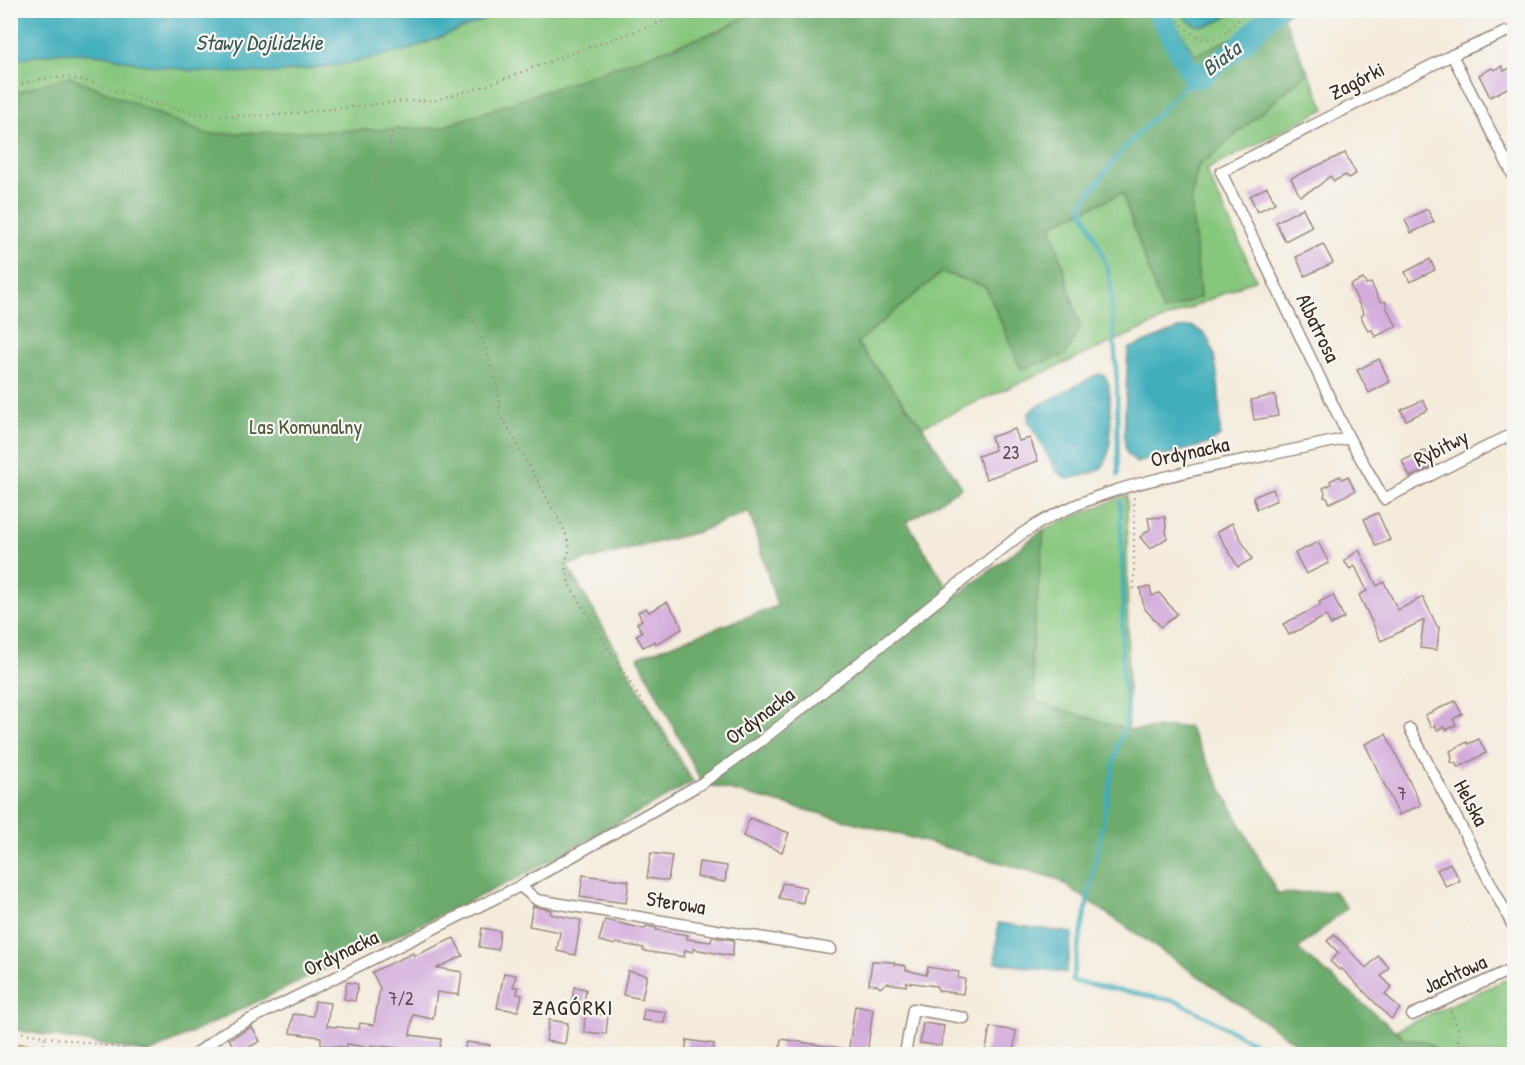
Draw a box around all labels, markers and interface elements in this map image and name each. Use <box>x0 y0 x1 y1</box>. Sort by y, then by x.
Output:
water label: Stawy Dojlidzkie <box>196 27 324 57</box>
water label: Biała <box>1195 32 1249 83</box>
street label: Zagórki <box>1324 54 1389 107</box>
street label: Albatrosa <box>1289 289 1347 367</box>
park label: Las Komunalny <box>250 412 362 441</box>
street label: Rybitwy <box>1409 422 1473 474</box>
street label: Ordynacka <box>1148 429 1232 474</box>
house number: 23 <box>1003 440 1019 465</box>
street label: Ordynacka <box>719 680 800 751</box>
street label: Helska <box>1447 774 1496 831</box>
house number: 7 <box>1398 781 1407 806</box>
street label: Sterowa <box>644 884 708 921</box>
street label: Ordynacka <box>299 922 383 983</box>
street label: Jachtowa <box>1418 947 1491 1000</box>
house number: 7/2 <box>389 986 414 1011</box>
district label: ZAGÓRKI <box>532 992 614 1022</box>

